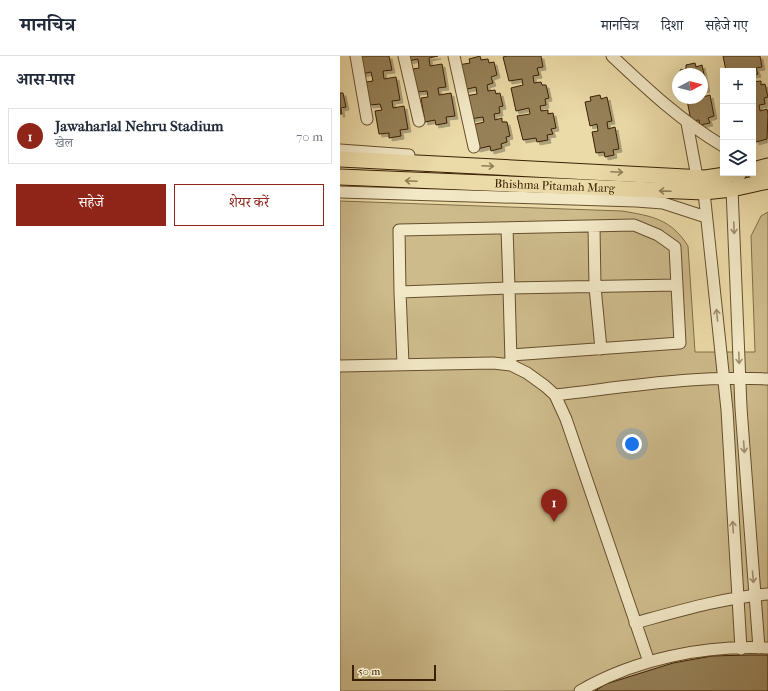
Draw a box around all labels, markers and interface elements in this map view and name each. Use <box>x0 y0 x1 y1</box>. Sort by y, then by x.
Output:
text: मानचित्र <box>20 14 75 36</box>
text: मानचित्र <box>601 17 639 34</box>
text: दिशा <box>661 17 683 34</box>
text: सहेजे गए <box>705 17 748 34</box>
north arrow <box>672 68 708 104</box>
map controls <box>720 68 756 176</box>
button: + <box>720 68 756 104</box>
text: आस-पास <box>16 69 75 89</box>
button: − <box>720 104 756 140</box>
text: Jawaharlal Nehru Stadium <box>55 117 223 135</box>
text: 1 <box>28 129 32 144</box>
text: 70 m <box>296 129 323 144</box>
text: खेल <box>55 135 73 150</box>
button: layers <box>720 140 756 176</box>
one-way arrow <box>481 162 494 169</box>
one-way arrow <box>610 169 623 176</box>
street label: Bhishma Pitamah Marg <box>494 176 616 195</box>
one-way arrow <box>405 178 418 185</box>
button: सहेजें <box>16 184 166 226</box>
button: शेयर करें <box>174 184 324 226</box>
one-way arrow <box>659 187 672 195</box>
one-way arrow <box>730 221 737 234</box>
one-way arrow <box>713 309 720 322</box>
one-way arrow <box>735 351 743 364</box>
your location <box>622 434 642 454</box>
one-way arrow <box>740 440 747 453</box>
pin: 1 <box>541 489 567 522</box>
one-way arrow <box>730 521 737 534</box>
one-way arrow <box>750 570 757 583</box>
scale bar <box>352 663 436 682</box>
text: 50 m <box>358 665 380 678</box>

